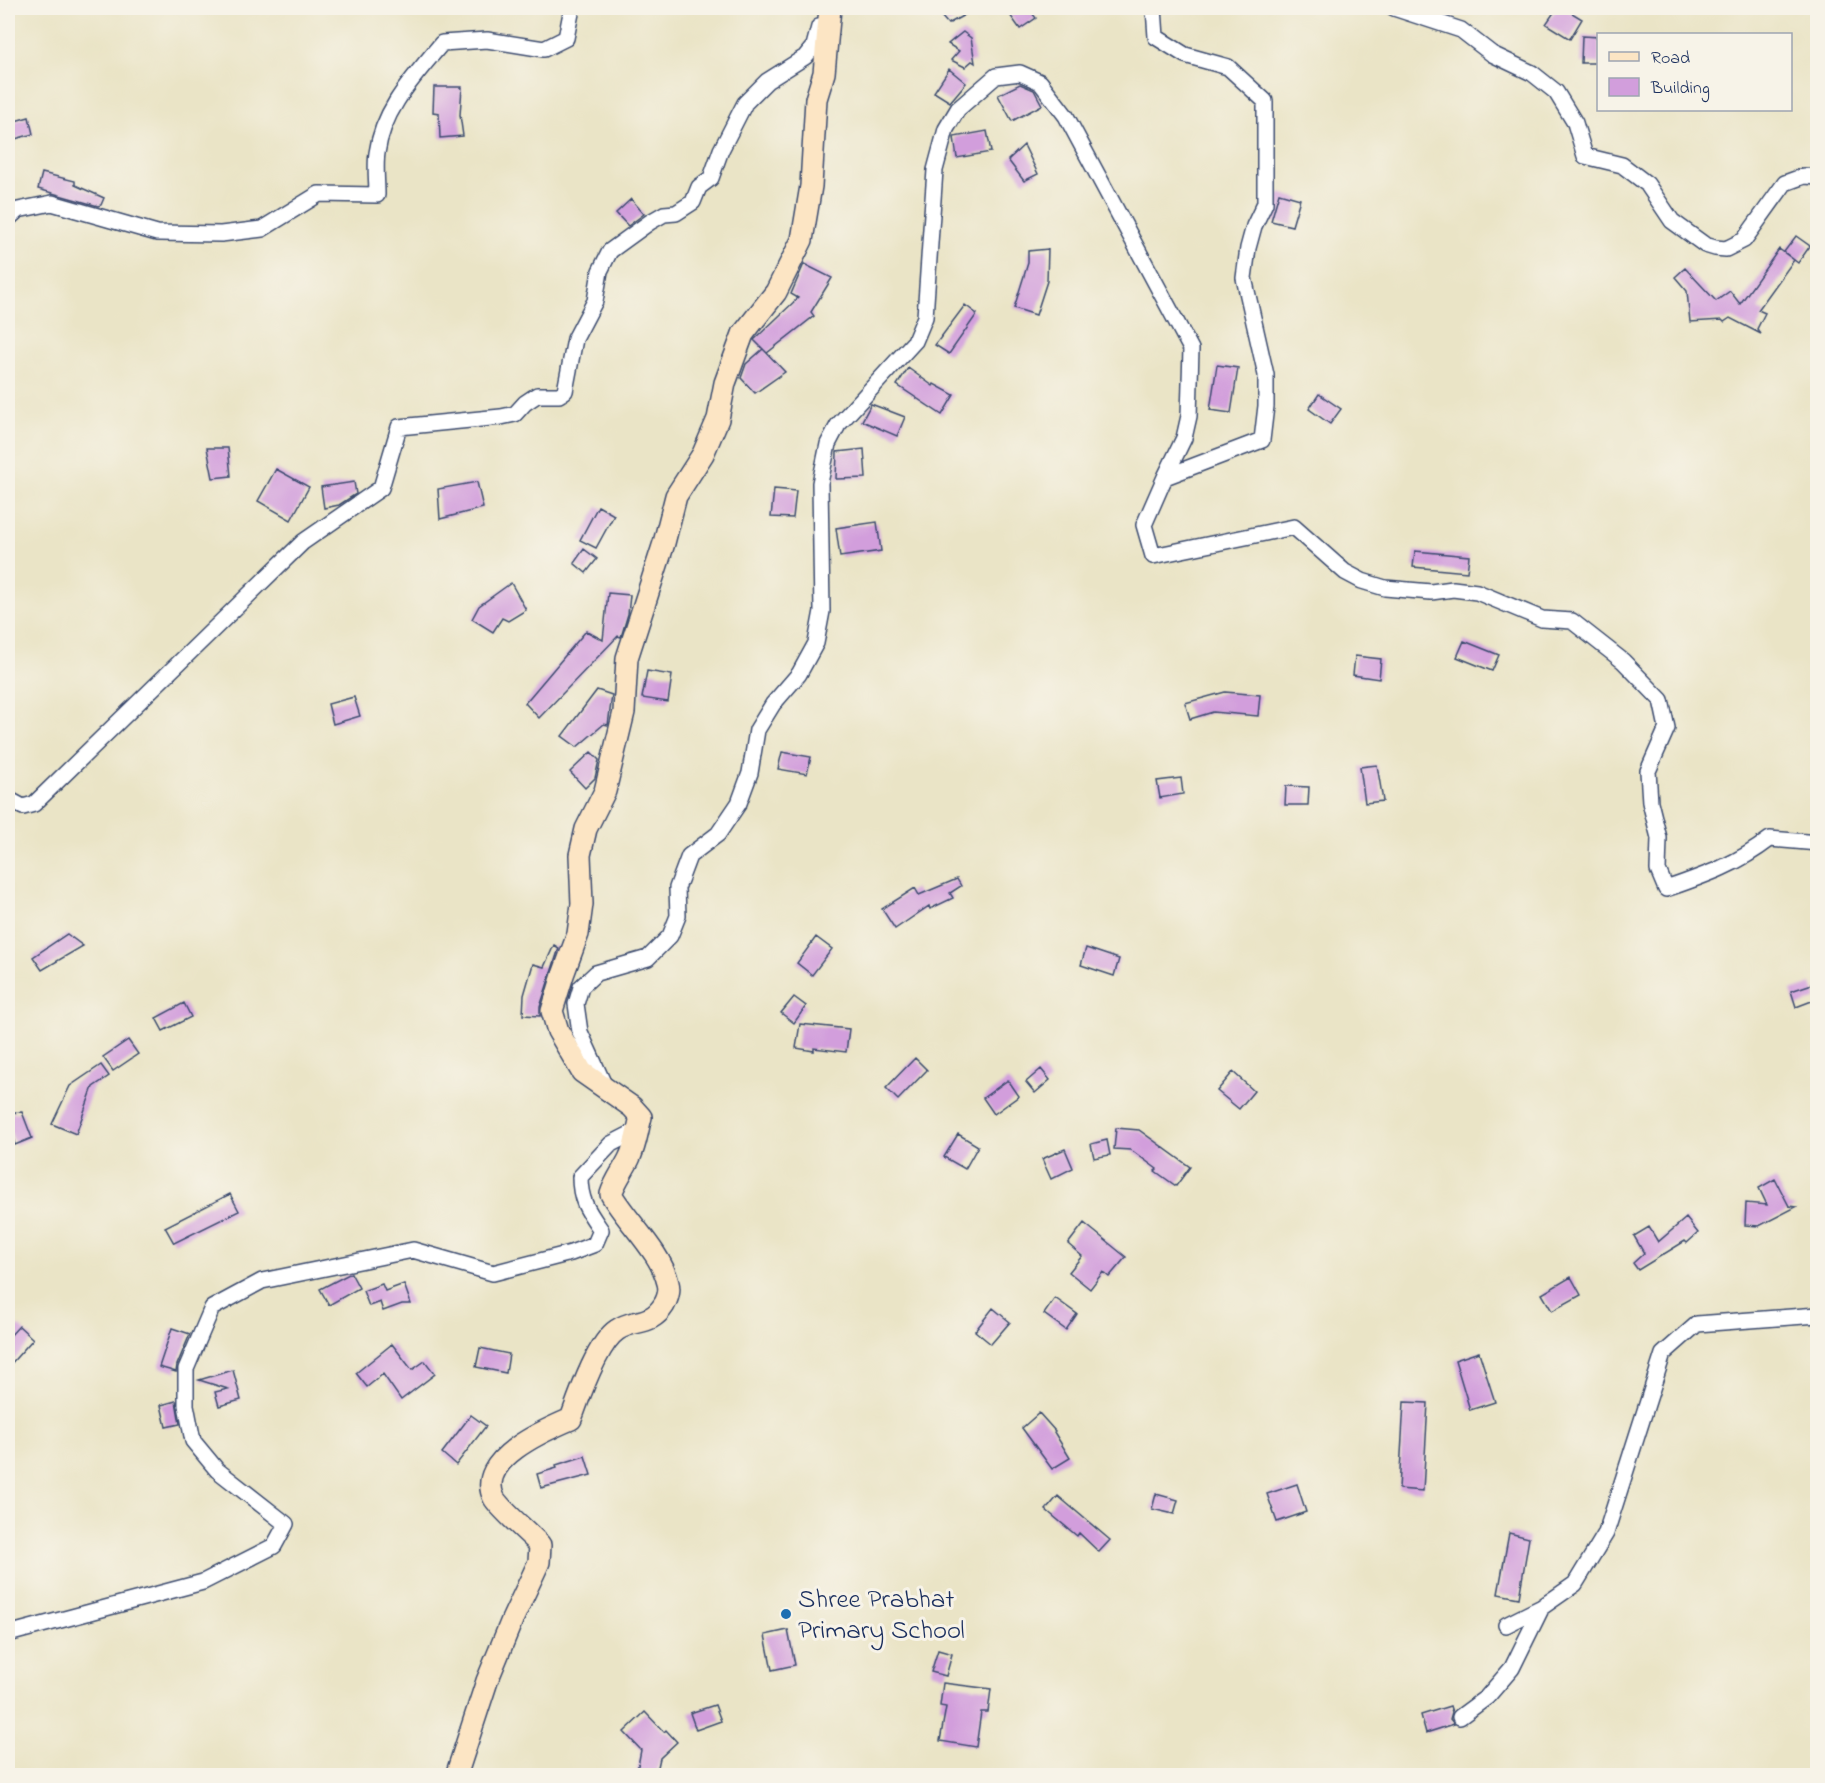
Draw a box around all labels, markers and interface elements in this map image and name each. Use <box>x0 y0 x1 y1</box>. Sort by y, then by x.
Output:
legend <box>1597 33 1792 111</box>
text: Road <box>1651 46 1690 72</box>
text: Building <box>1650 76 1710 103</box>
place label: Shree Prabhat Primary School <box>798 1581 965 1651</box>
marker: Shree Prabhat Primary School <box>779 1607 793 1621</box>

